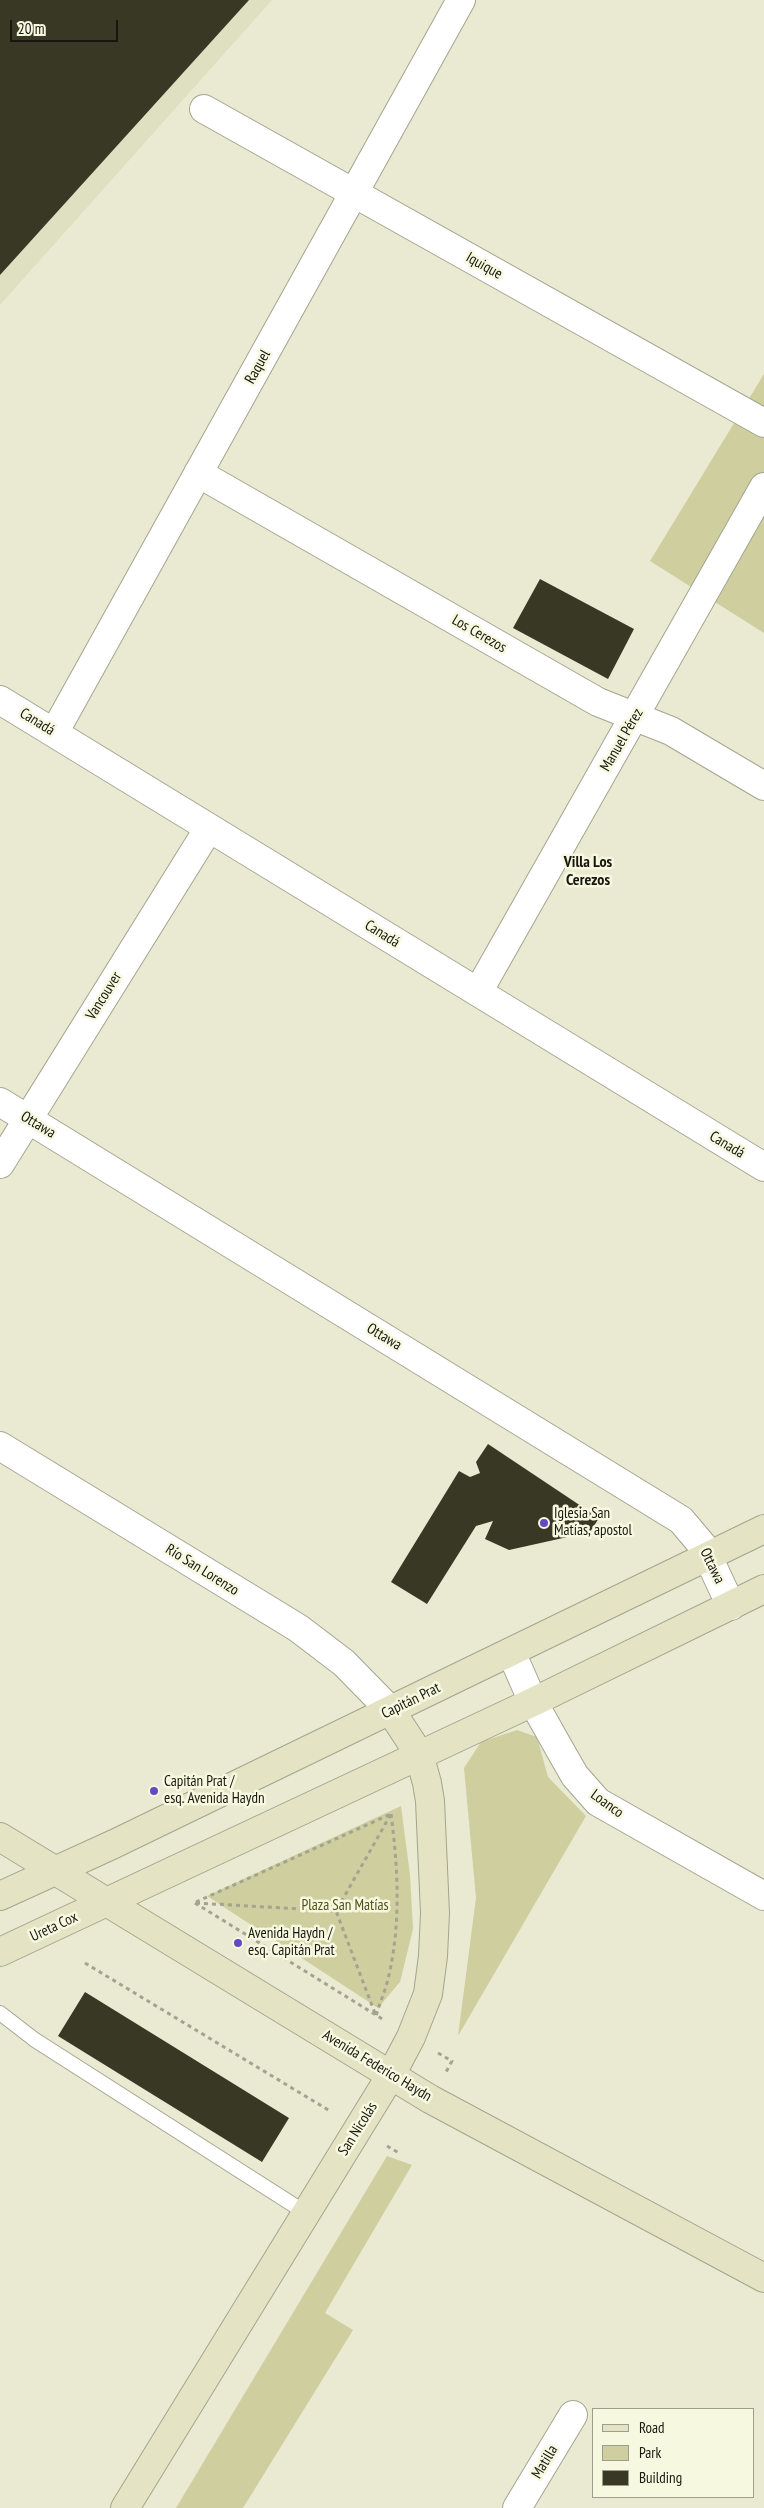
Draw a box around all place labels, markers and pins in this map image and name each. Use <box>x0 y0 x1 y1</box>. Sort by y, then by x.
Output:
place label: Iglesia San Matías, apostol <box>554 1505 632 1540</box>
marker: Iglesia San Matías, apostol <box>538 1517 550 1529</box>
place label: Capitán Prat / esq. Avenida Haydn <box>164 1773 265 1808</box>
marker: Capitán Prat / esq. Avenida Haydn <box>148 1785 160 1797</box>
place label: Avenida Haydn / esq. Capitán Prat <box>248 1925 335 1960</box>
marker: Avenida Haydn / esq. Capitán Prat <box>232 1937 244 1949</box>

